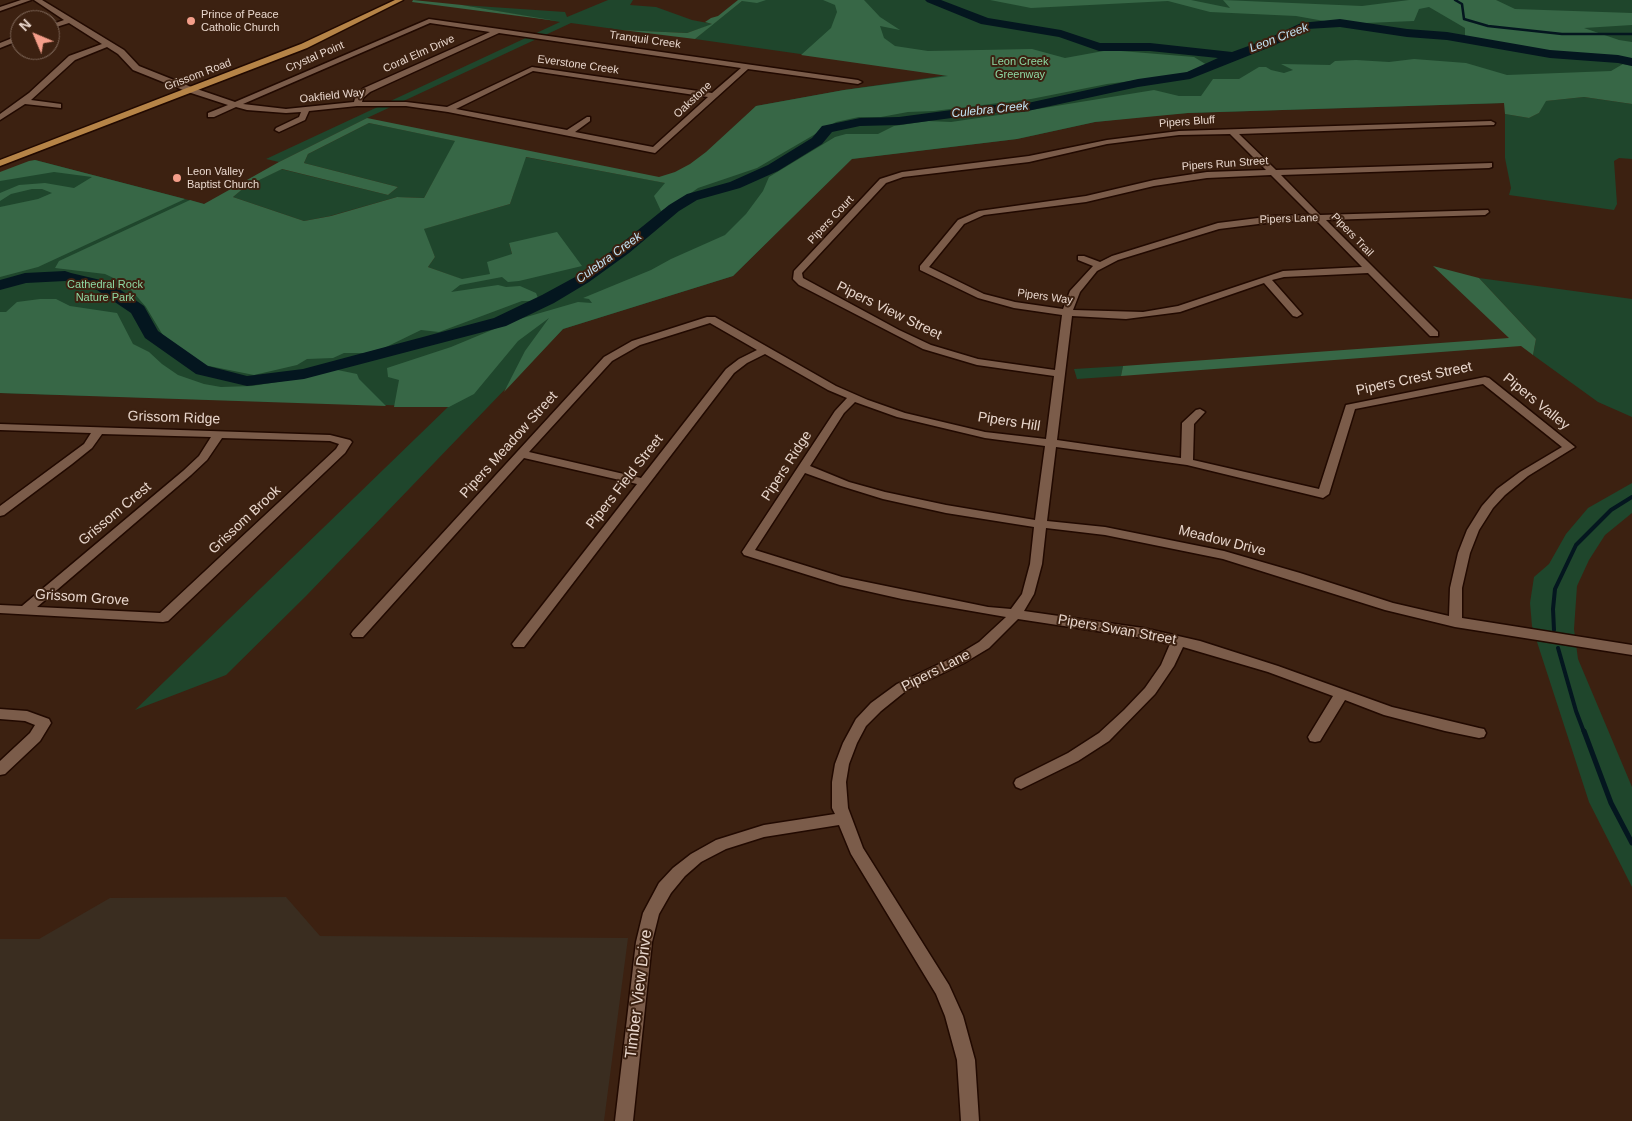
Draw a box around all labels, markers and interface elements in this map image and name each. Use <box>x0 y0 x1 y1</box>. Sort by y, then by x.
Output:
place label: Prince of Peace Catholic Church <box>201 8 279 34</box>
north arrow <box>10 10 60 60</box>
marker: Prince of Peace Catholic Church <box>185 15 197 27</box>
text: N <box>16 16 34 34</box>
water label: Leon Creek <box>1247 20 1311 56</box>
street label: Tranquil Creek <box>609 28 681 52</box>
street label: Coral Elm Drive <box>381 32 457 76</box>
street label: Crystal Point <box>284 39 346 75</box>
street label: Everstone Creek <box>537 53 619 77</box>
park label: Leon Creek Greenway <box>992 55 1048 81</box>
street label: Grissom Road <box>163 56 233 94</box>
street label: Oakstone <box>671 79 715 121</box>
street label: Oakfield Way <box>299 86 365 106</box>
water label: Culebra Creek <box>951 99 1029 121</box>
street label: Pipers Bluff <box>1159 113 1215 131</box>
street label: Pipers Run Street <box>1181 154 1269 174</box>
place label: Leon Valley Baptist Church <box>187 165 259 191</box>
marker: Leon Valley Baptist Church <box>171 172 183 184</box>
street label: Pipers Court <box>805 193 857 247</box>
street label: Pipers Lane <box>1259 211 1319 227</box>
street label: Pipers Trail <box>1328 211 1376 259</box>
water label: Culebra Creek <box>573 229 645 287</box>
park label: Cathedral Rock Nature Park <box>67 278 143 304</box>
street label: Pipers View Street <box>834 278 944 344</box>
street label: Pipers Way <box>1016 287 1074 307</box>
street label: Pipers Crest Street <box>1354 358 1474 400</box>
street label: Pipers Valley <box>1499 370 1573 434</box>
street label: Pipers Meadow Street <box>457 388 561 502</box>
street label: Grissom Ridge <box>127 408 221 428</box>
street label: Pipers Hill <box>977 409 1041 435</box>
street label: Pipers Ridge <box>758 428 816 504</box>
street label: Pipers Field Street <box>583 431 667 533</box>
street label: Grissom Crest <box>75 479 155 549</box>
street label: Grissom Brook <box>205 482 285 558</box>
street label: Meadow Drive <box>1177 522 1267 560</box>
street label: Grissom Grove <box>34 586 130 610</box>
street label: Pipers Swan Street <box>1057 611 1177 649</box>
street label: Pipers Lane <box>899 647 973 695</box>
street label: Timber View Drive <box>622 928 656 1060</box>

